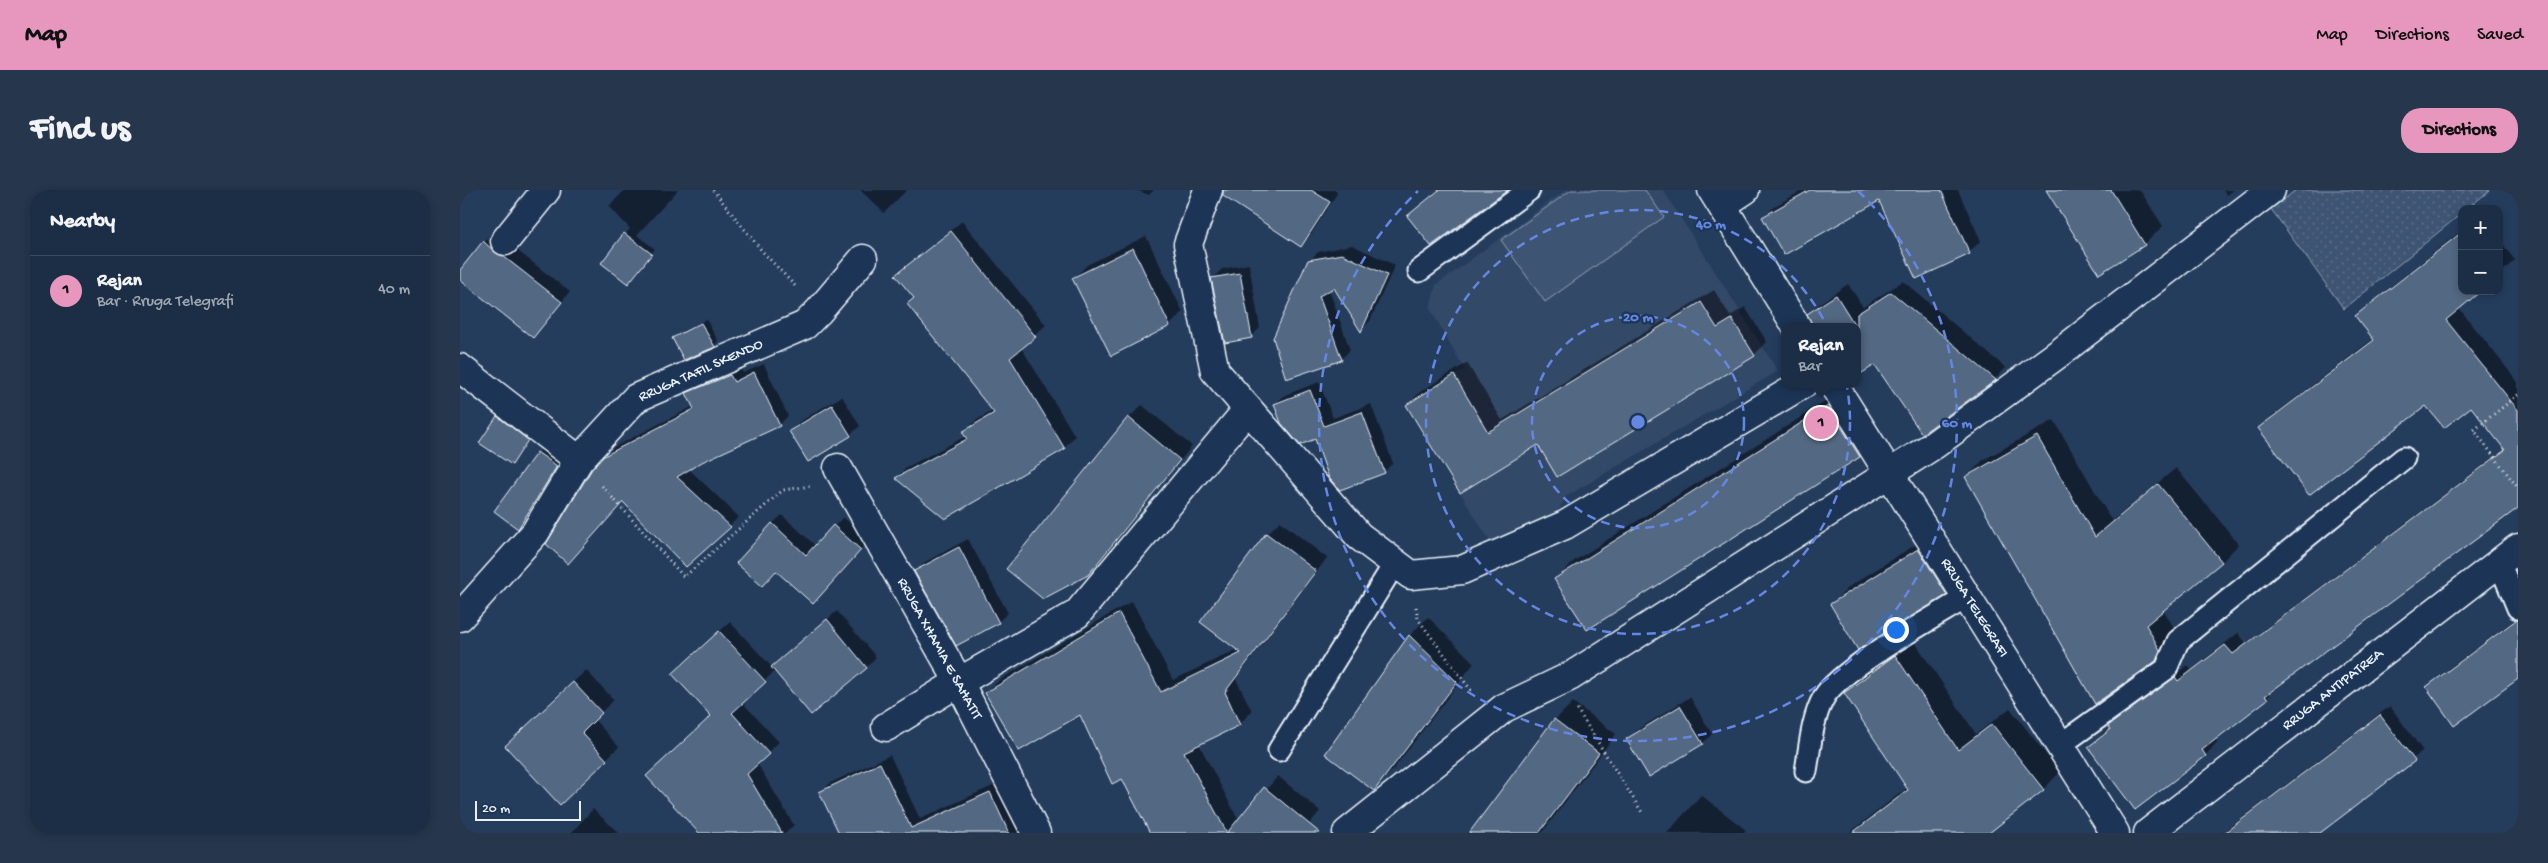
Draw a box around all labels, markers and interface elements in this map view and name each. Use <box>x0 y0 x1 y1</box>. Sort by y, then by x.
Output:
text: Map <box>25 21 67 50</box>
text: Map <box>2316 25 2348 46</box>
text: Directions <box>2376 25 2449 46</box>
text: Saved <box>2477 25 2523 46</box>
button: Directions <box>2401 108 2518 153</box>
text: Find us <box>30 110 130 151</box>
map controls <box>2458 205 2503 295</box>
button: + <box>2458 205 2503 250</box>
text: Nearby <box>50 210 115 235</box>
text: 40 m <box>1695 216 1726 234</box>
button: − <box>2458 250 2503 295</box>
text: Rejan <box>97 270 142 293</box>
text: 1 <box>63 281 69 300</box>
text: 40 m <box>378 281 410 300</box>
text: Bar · Rruga Telegrafi <box>97 293 234 312</box>
text: 20 m <box>1623 309 1653 327</box>
popup <box>1781 323 1861 388</box>
street label: RRUGA TAFIL SKENDO <box>636 335 766 407</box>
text: Rejan <box>1799 335 1843 358</box>
text: Bar <box>1799 358 1821 377</box>
pin: 1 <box>1805 404 1837 442</box>
centre of rings <box>1629 413 1647 431</box>
text: 60 m <box>1942 415 1973 433</box>
street label: RRUGA TELEGRAFI <box>1936 555 2012 661</box>
street label: RRUGA XHAMIA E SAHATIT <box>893 575 986 724</box>
your location <box>1883 617 1909 643</box>
street label: RRUGA ANTIPATREA <box>2279 644 2388 735</box>
scale bar <box>475 798 581 821</box>
text: 20 m <box>482 801 510 818</box>

